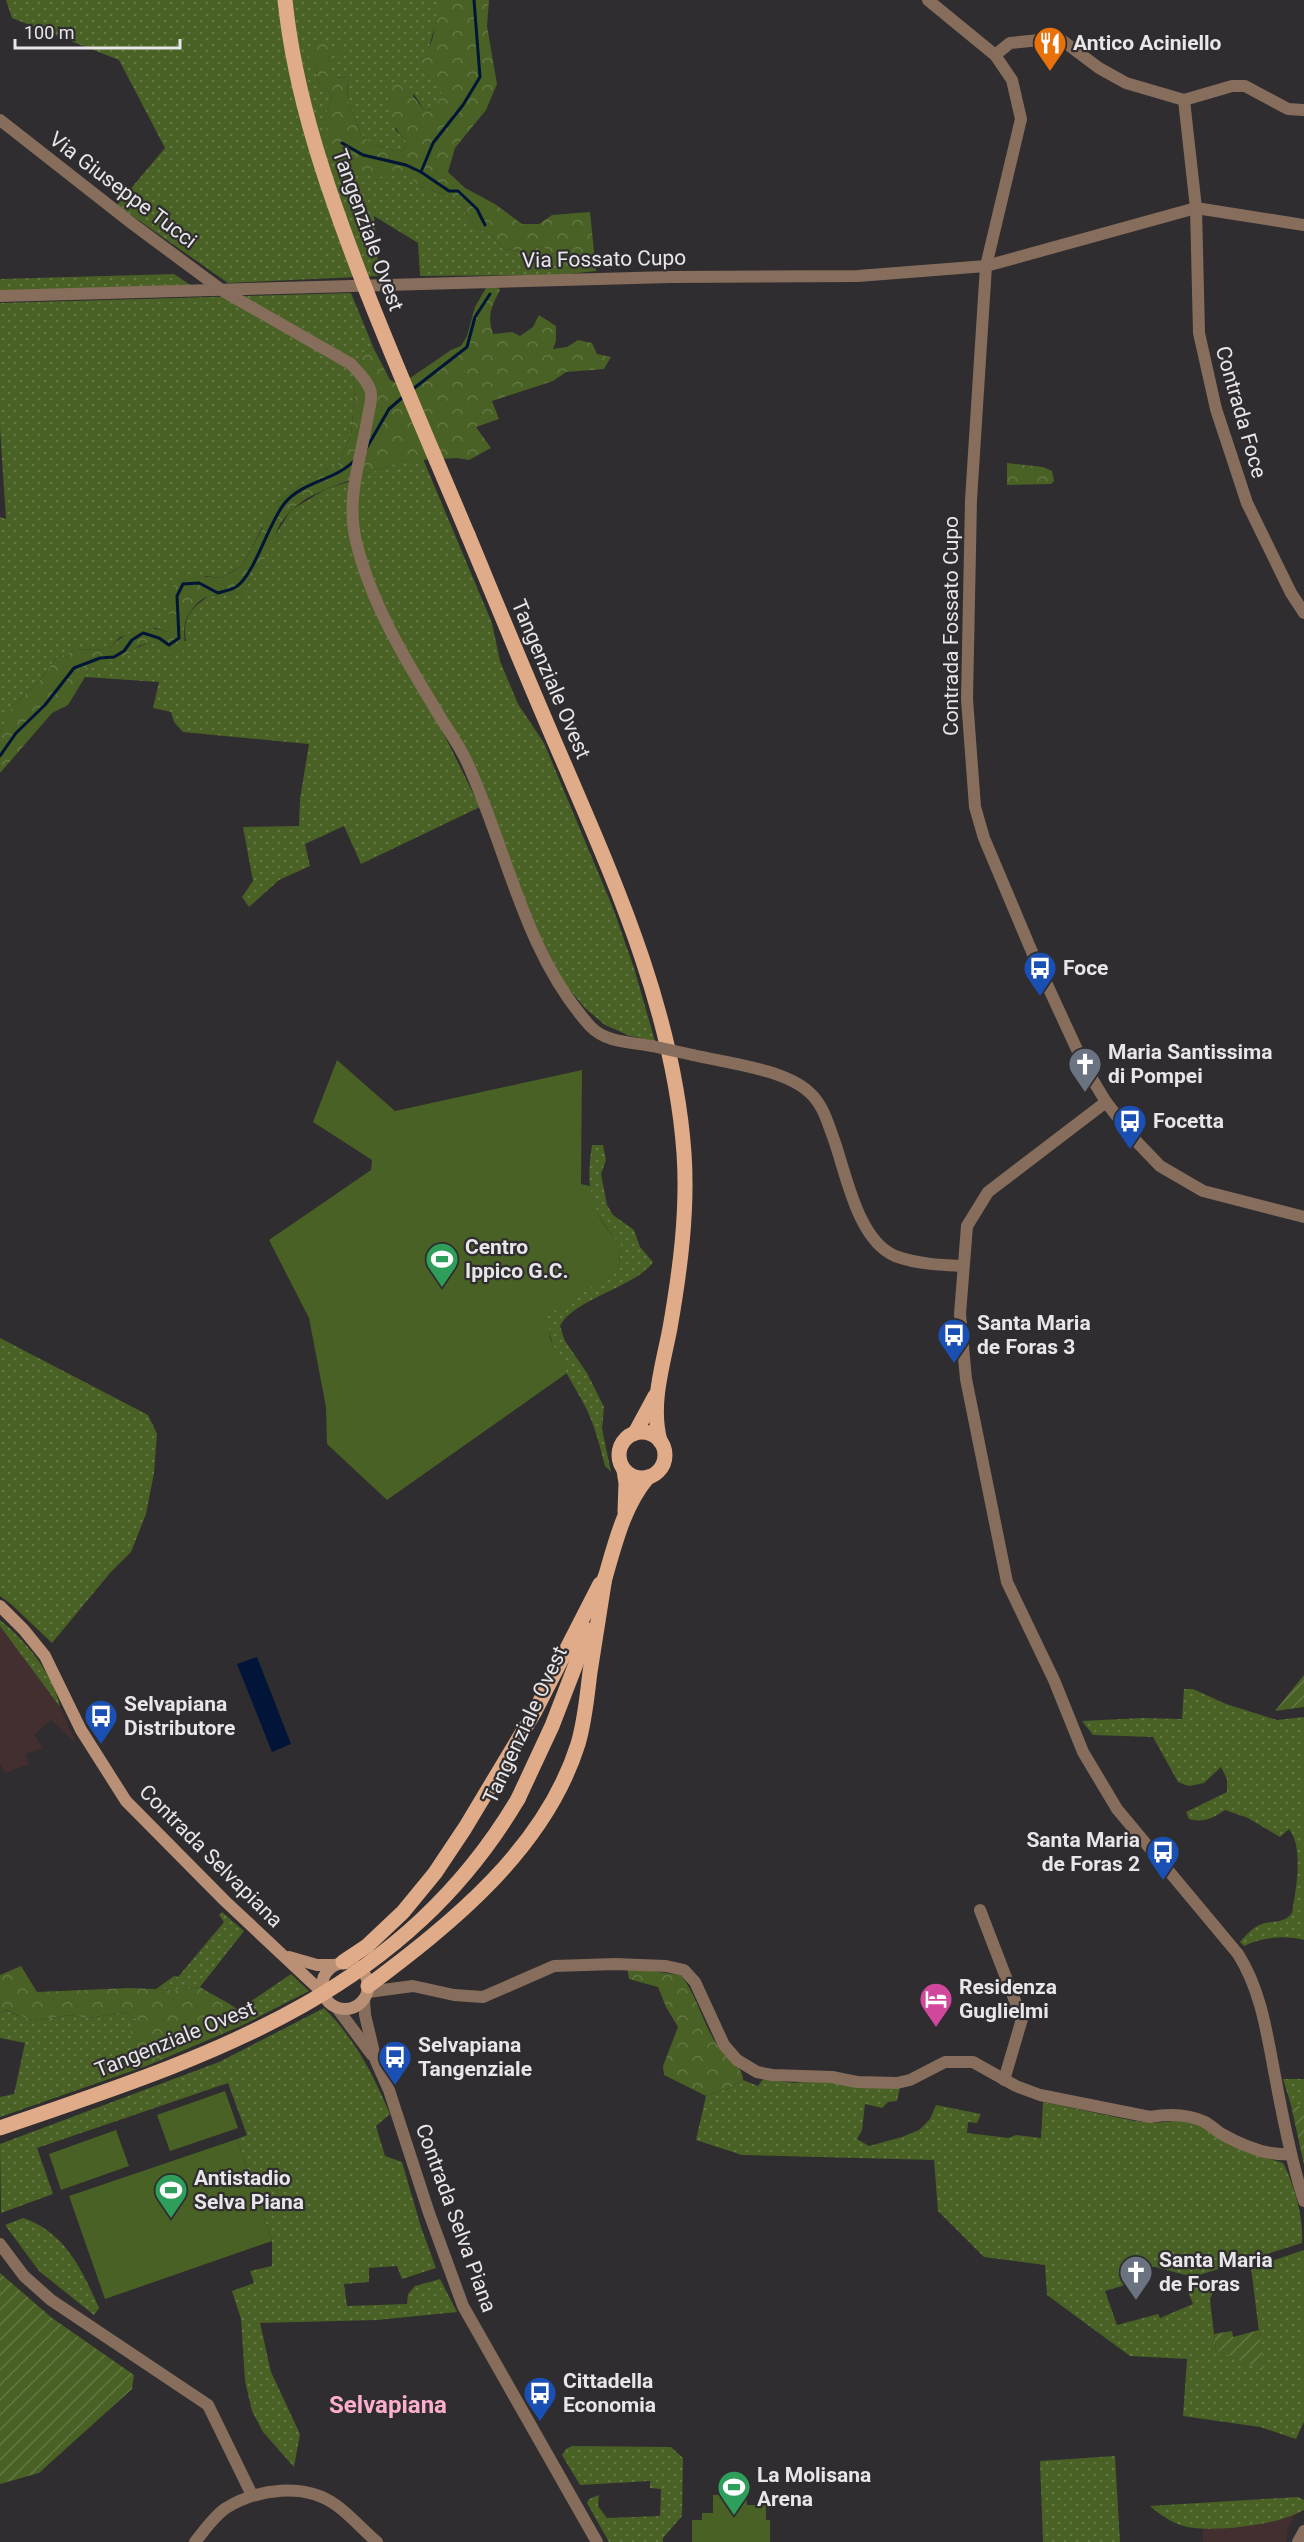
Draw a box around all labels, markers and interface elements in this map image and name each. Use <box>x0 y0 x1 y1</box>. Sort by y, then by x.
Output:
scale bar <box>15 12 180 50</box>
text: 100 m <box>24 22 75 43</box>
restaurant icon: Antico Aciniello <box>1032 25 1068 72</box>
place label: Antico Aciniello <box>1073 31 1222 55</box>
street label: Via Giuseppe Tucci <box>45 127 201 253</box>
street label: Tangenziale Ovest <box>328 146 409 314</box>
street label: Via Fossato Cupo <box>522 246 686 272</box>
street label: Contrada Foce <box>1211 343 1271 481</box>
street label: Contrada Fossato Cupo <box>939 516 963 736</box>
street label: Tangenziale Ovest <box>507 596 595 762</box>
bus stop icon: Foce <box>1022 950 1058 997</box>
place label: Foce <box>1063 956 1108 980</box>
place label: Maria Santissima di Pompei <box>1108 1040 1273 1088</box>
church icon: Maria Santissima di Pompei <box>1067 1046 1103 1093</box>
bus stop icon: Focetta <box>1112 1103 1148 1150</box>
place label: Focetta <box>1153 1109 1224 1133</box>
place label: Centro Ippico G.C. <box>465 1235 569 1283</box>
sports icon: Centro Ippico G.C. <box>424 1241 460 1288</box>
place label: Santa Maria de Foras 3 <box>977 1311 1091 1359</box>
bus stop icon: Santa Maria de Foras 3 <box>936 1317 972 1364</box>
street label: Tangenziale Ovest <box>478 1642 572 1807</box>
place label: Selvapiana Distributore <box>124 1692 235 1740</box>
bus stop icon: Selvapiana Distributore <box>83 1698 119 1745</box>
street label: Contrada Selvapiana <box>135 1780 287 1932</box>
place label: Santa Maria de Foras 2 <box>1026 1828 1140 1876</box>
bus stop icon: Santa Maria de Foras 2 <box>1145 1834 1181 1881</box>
place label: Residenza Guglielmi <box>959 1975 1057 2023</box>
hotel icon: Residenza Guglielmi <box>918 1981 954 2028</box>
street label: Tangenziale Ovest <box>91 1996 259 2082</box>
place label: Selvapiana Tangenziale <box>418 2033 532 2081</box>
bus stop icon: Selvapiana Tangenziale <box>377 2039 413 2086</box>
street label: Contrada Selva Piana <box>411 2120 501 2316</box>
place label: Antistadio Selva Piana <box>194 2166 304 2214</box>
sports icon: Antistadio Selva Piana <box>153 2172 189 2219</box>
place label: Santa Maria de Foras <box>1159 2248 1273 2296</box>
church icon: Santa Maria de Foras <box>1118 2254 1154 2301</box>
place label: Cittadella Economia <box>563 2369 656 2417</box>
bus stop icon: Cittadella Economia <box>522 2375 558 2422</box>
district label: Selvapiana <box>329 2391 447 2419</box>
place label: La Molisana Arena <box>757 2463 871 2511</box>
sports icon: La Molisana Arena <box>716 2469 752 2516</box>

